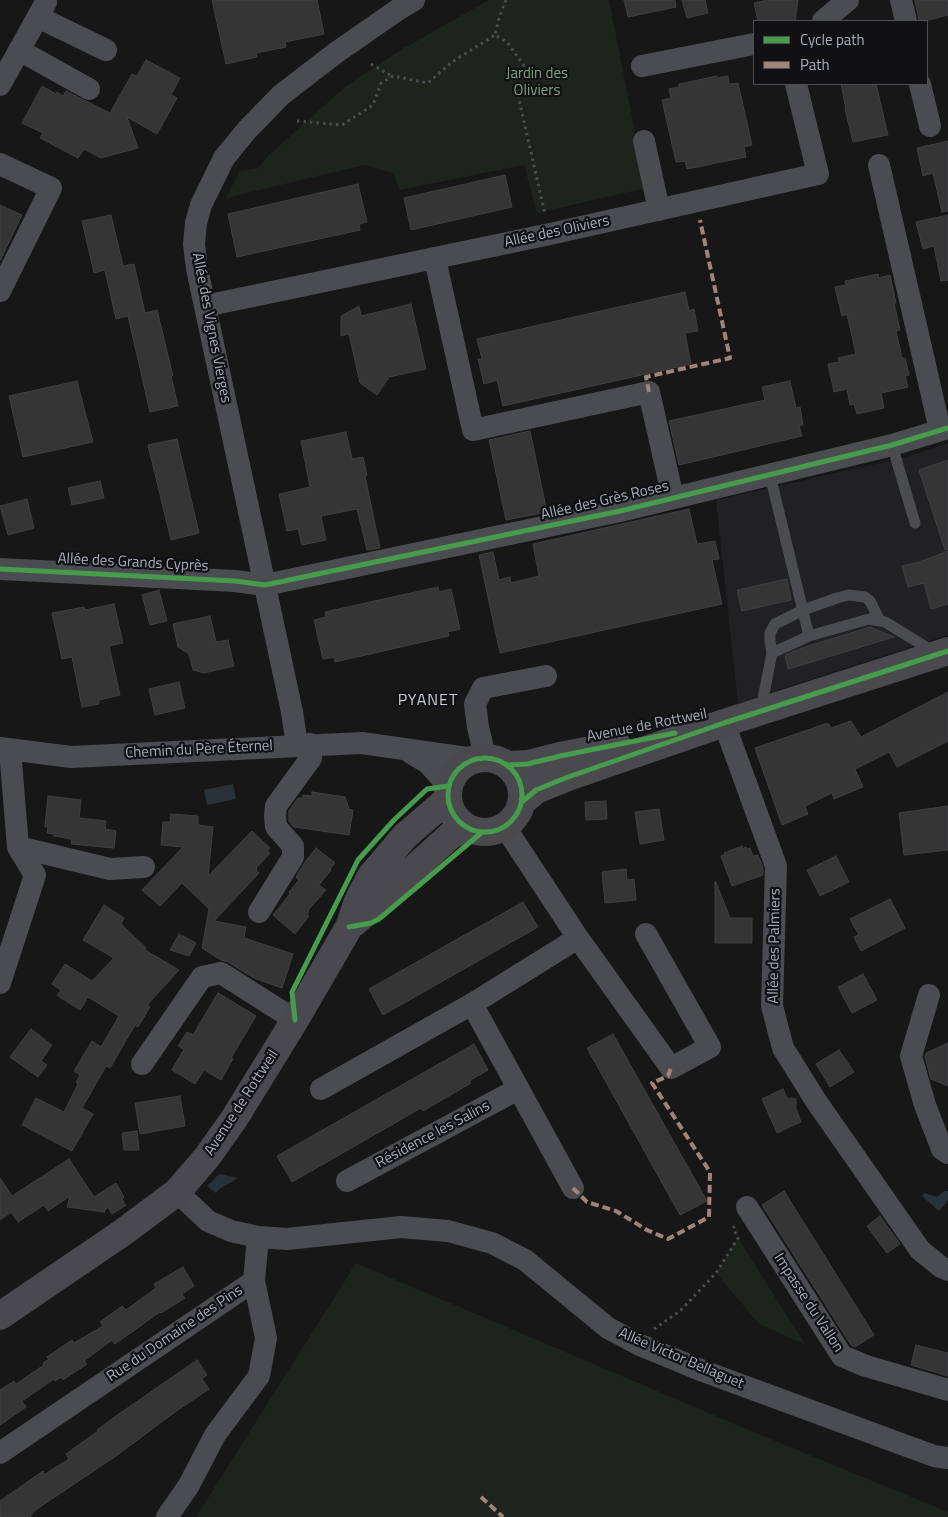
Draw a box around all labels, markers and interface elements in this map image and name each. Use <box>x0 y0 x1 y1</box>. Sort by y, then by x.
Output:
legend <box>753 20 928 85</box>
text: Cycle path <box>800 28 865 51</box>
text: Path <box>800 53 830 76</box>
park label: Jardin des Oliviers <box>506 65 568 100</box>
street label: Allée des Oliviers <box>503 212 611 252</box>
street label: Allée des Vignes Vierges <box>188 251 234 405</box>
street label: Allée des Grès Roses <box>539 478 671 524</box>
street label: Allée des Grands Cyprès <box>57 550 209 576</box>
district label: PYANET <box>397 691 459 711</box>
street label: Avenue de Rottweil <box>585 706 709 746</box>
street label: Chemin du Père Éternel <box>125 737 273 763</box>
street label: Allée des Palmiers <box>765 888 785 1004</box>
street label: Avenue de Rottweil <box>201 1047 283 1159</box>
street label: Résidence les Salins <box>373 1097 493 1173</box>
street label: Impasse du Vallon <box>769 1250 847 1356</box>
street label: Rue du Domaine des Pins <box>104 1282 246 1386</box>
street label: Allée Victor Bellaguet <box>616 1324 746 1394</box>

